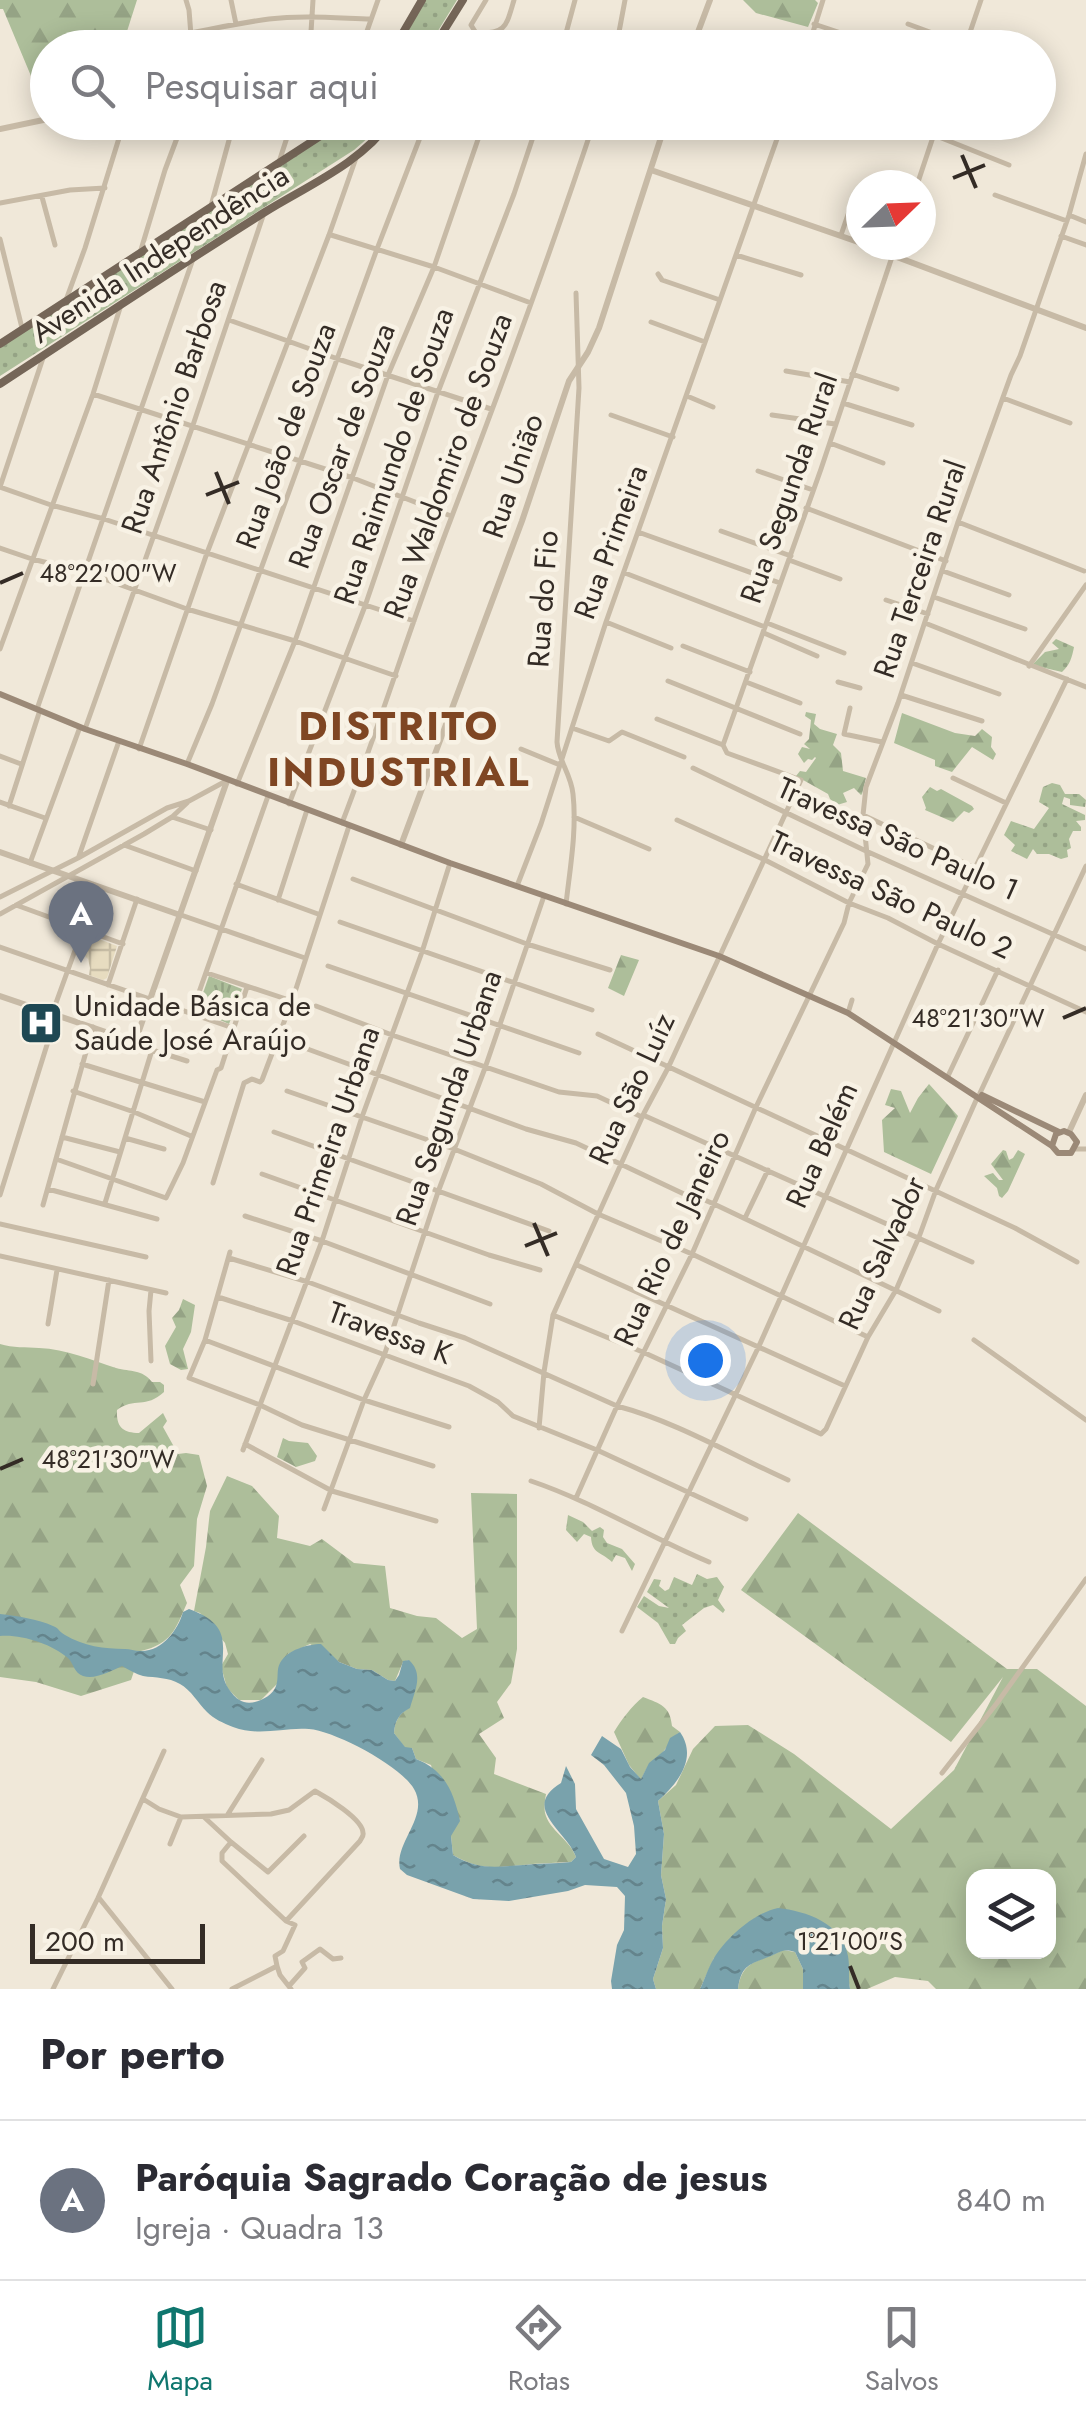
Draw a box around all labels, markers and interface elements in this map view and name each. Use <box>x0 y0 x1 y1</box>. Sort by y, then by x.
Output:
search box <box>30 30 1056 140</box>
icon: search <box>65 58 120 113</box>
text: Pesquisar aqui <box>145 58 379 113</box>
street label: Avenida Independência <box>22 154 297 353</box>
north arrow <box>846 170 936 260</box>
street label: Rua Antônio Barbosa <box>110 274 237 539</box>
street label: Rua Raimundo de Souza <box>323 302 464 610</box>
street label: Rua Waldomiro de Souza <box>372 307 523 625</box>
street label: Rua João de Souza <box>225 317 346 555</box>
street label: Rua Oscar de Souza <box>277 317 406 574</box>
street label: Rua Segunda Rural <box>729 367 848 609</box>
street label: Rua União <box>471 408 554 544</box>
street label: Rua Terceira Rural <box>862 454 977 683</box>
street label: Rua Primeira <box>563 459 658 625</box>
street label: Rua do Fio <box>516 529 569 669</box>
text: 48°22'00"W <box>39 555 177 591</box>
district label: DISTRITO INDUSTRIAL <box>267 697 531 801</box>
street label: Travessa São Paulo 1 <box>771 766 1026 911</box>
street label: Travessa São Paulo 2 <box>763 819 1020 970</box>
pin: A <box>48 880 114 963</box>
street label: Rua Segunda Urbana <box>385 964 512 1231</box>
place label: Unidade Básica de Saúde José Araújo <box>74 984 311 1061</box>
hospital icon: Unidade Básica de Saúde José Araújo <box>18 1000 64 1046</box>
text: 48°21'30"W <box>912 1000 1045 1036</box>
street label: Rua São Luíz <box>578 1006 685 1172</box>
street label: Rua Primeira Urbana <box>265 1020 390 1281</box>
street label: Rua Belém <box>775 1075 868 1215</box>
street label: Rua Rio de Janeiro <box>603 1122 741 1353</box>
street label: Rua Salvador <box>827 1168 936 1337</box>
street label: Travessa K <box>322 1290 458 1375</box>
your location <box>680 1335 731 1386</box>
text: 48°21'30"W <box>42 1441 175 1477</box>
map controls <box>966 1869 1056 1959</box>
button: layers <box>966 1869 1056 1959</box>
scale bar <box>30 1919 205 1964</box>
text: 200 m <box>45 1921 125 1962</box>
text: 1°21'00"S <box>797 1923 903 1959</box>
text: Por perto <box>40 2024 225 2085</box>
text: Paróquia Sagrado Coração de jesus <box>135 2150 768 2205</box>
text: A <box>61 2177 84 2223</box>
text: 840 m <box>956 2177 1046 2223</box>
text: Igreja · Quadra 13 <box>135 2205 384 2251</box>
tab: Mapa <box>147 2300 213 2401</box>
tab: Rotas <box>508 2300 570 2401</box>
tab: Salvos <box>865 2300 939 2401</box>

